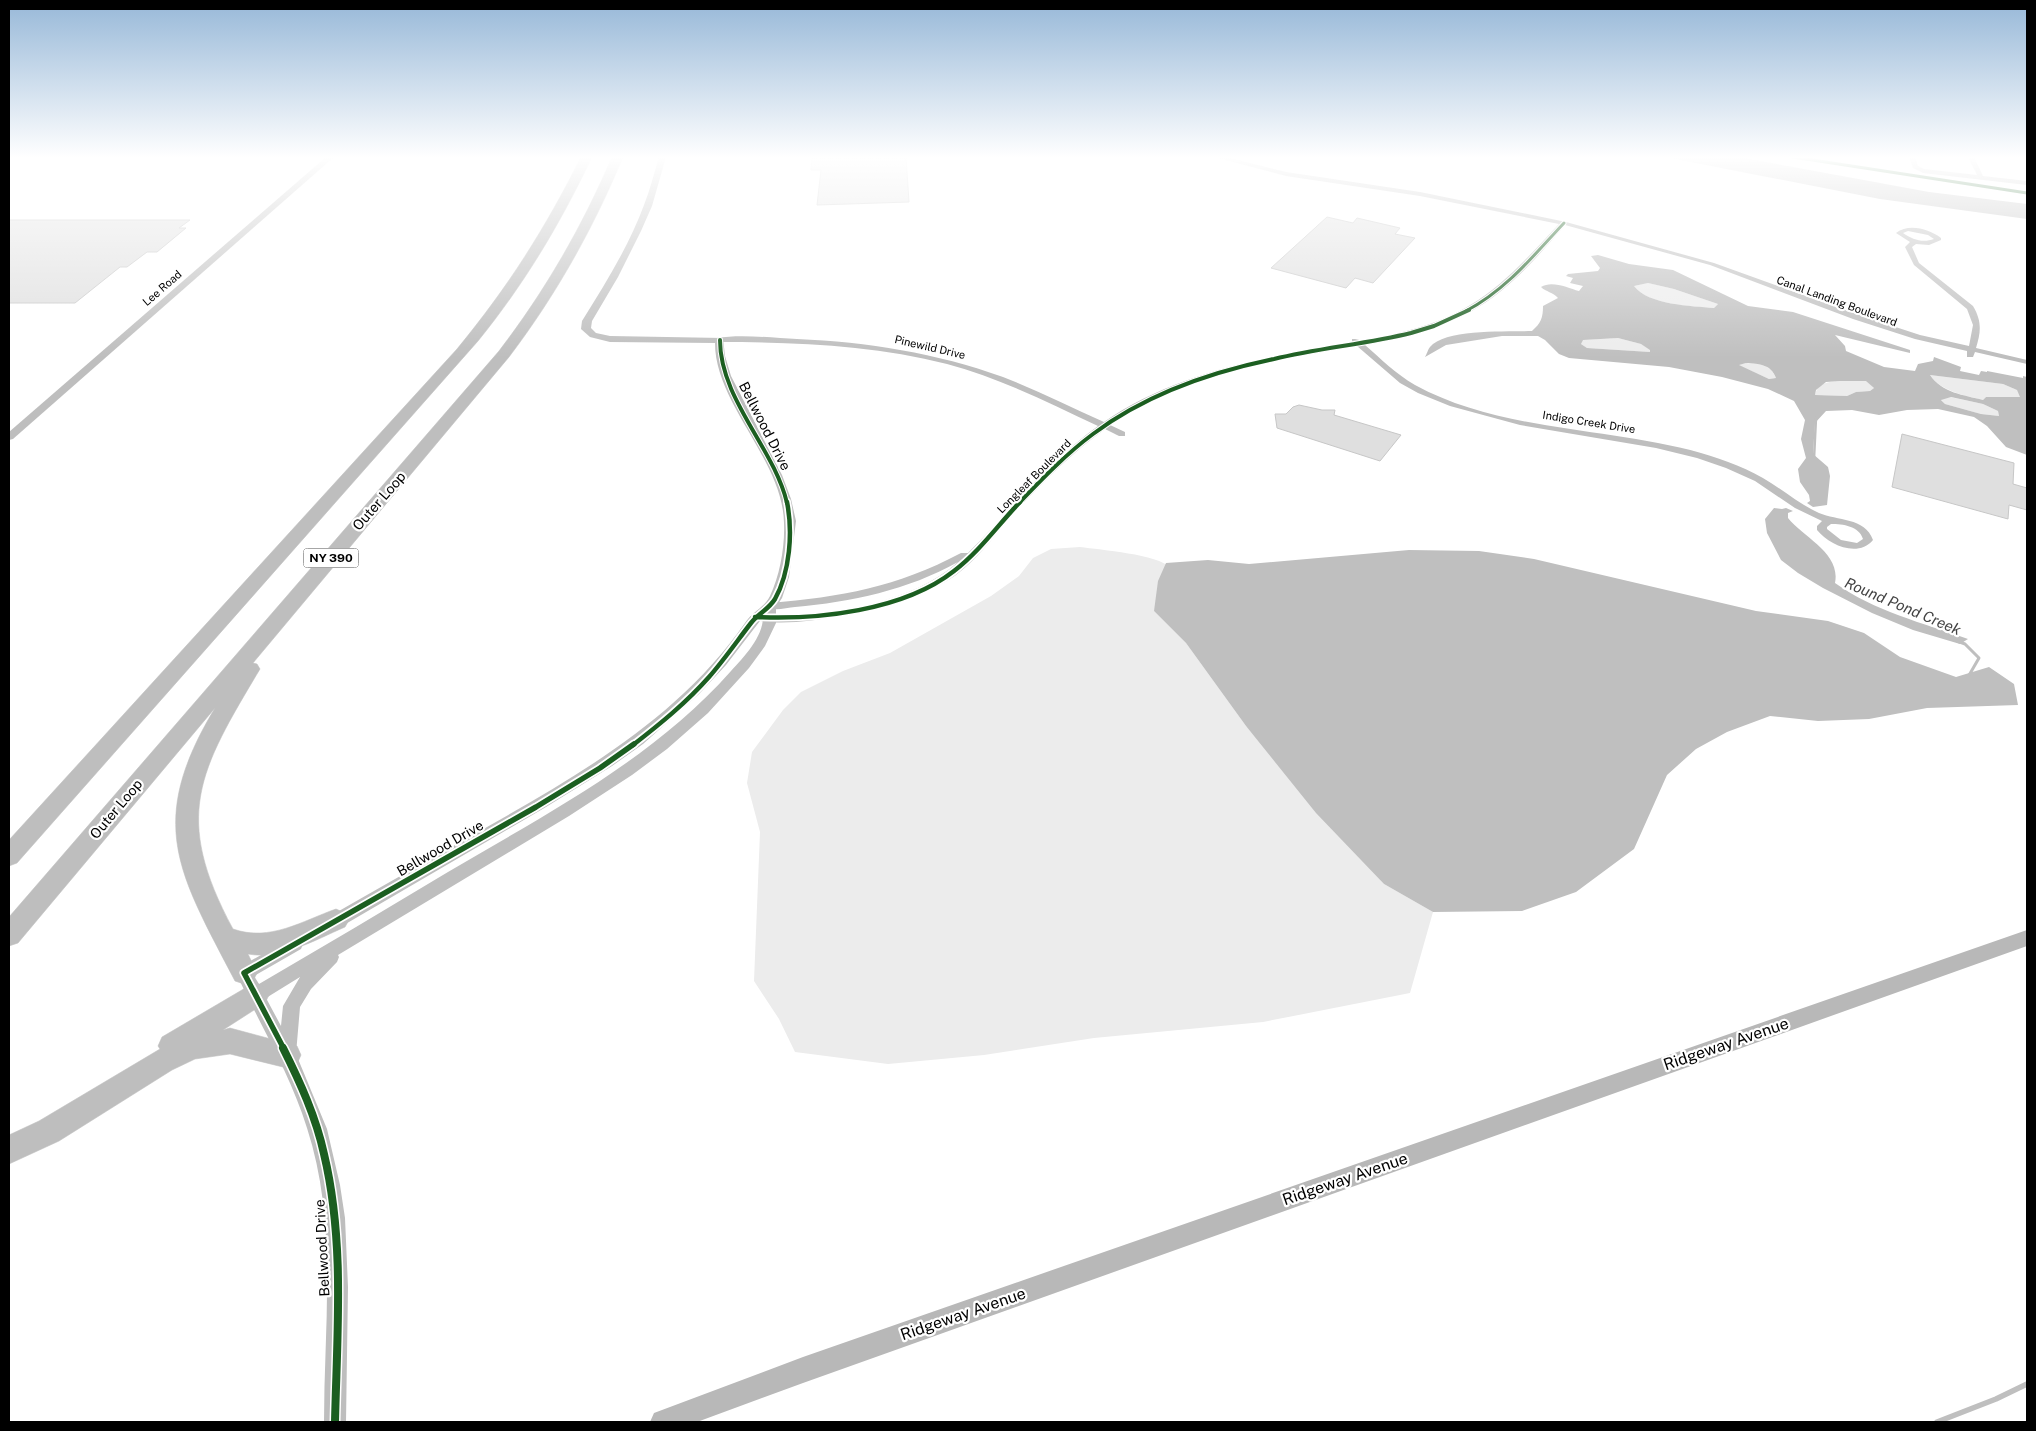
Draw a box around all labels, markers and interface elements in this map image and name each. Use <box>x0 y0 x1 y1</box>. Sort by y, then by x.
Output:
street label: Lee Road <box>140 268 184 308</box>
street label: Canal Landing Boulevard <box>1775 274 1899 328</box>
street label: Pinewild Drive <box>893 333 967 361</box>
street label: Bellwood Drive <box>736 379 794 473</box>
street label: Indigo Creek Drive <box>1542 409 1636 435</box>
street label: Longleaf Boulevard <box>995 437 1073 515</box>
street label: Outer Loop <box>349 468 409 534</box>
road number: NY 390 <box>304 548 358 568</box>
water label: Round Pond Creek <box>1842 574 1965 639</box>
street label: Outer Loop <box>87 776 145 842</box>
street label: Bellwood Drive <box>394 817 486 879</box>
street label: Ridgeway Avenue <box>1661 1014 1791 1074</box>
street label: Ridgeway Avenue <box>1280 1149 1410 1209</box>
street label: Bellwood Drive <box>311 1199 333 1297</box>
street label: Ridgeway Avenue <box>898 1284 1028 1344</box>

